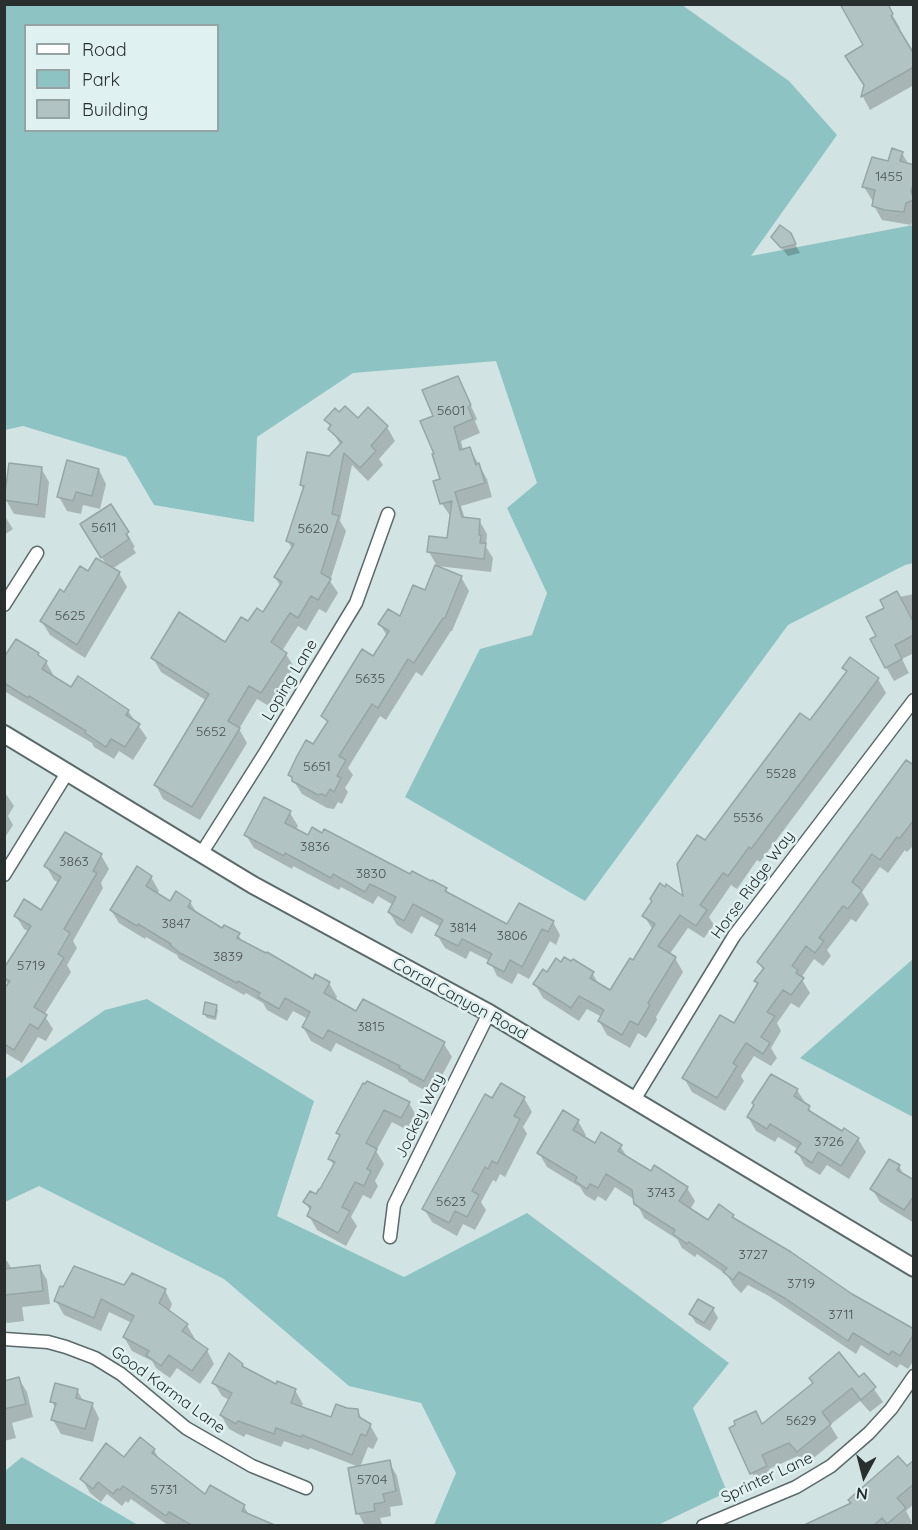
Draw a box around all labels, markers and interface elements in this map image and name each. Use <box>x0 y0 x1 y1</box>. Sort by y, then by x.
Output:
legend <box>24 24 219 132</box>
text: Road <box>82 38 127 61</box>
text: Park <box>82 68 120 91</box>
text: Building <box>82 98 148 121</box>
house number: 1455 <box>875 169 903 185</box>
house number: 5601 <box>437 403 465 419</box>
house number: 5611 <box>91 520 117 536</box>
house number: 5620 <box>297 521 329 537</box>
house number: 5625 <box>55 608 85 624</box>
street label: Loping Lane <box>258 636 322 724</box>
house number: 5635 <box>355 671 385 687</box>
house number: 5652 <box>196 724 226 740</box>
house number: 5651 <box>303 759 331 775</box>
house number: 5528 <box>766 766 796 782</box>
house number: 5536 <box>733 810 763 826</box>
street label: Horse Ridge Way <box>707 827 799 943</box>
house number: 3836 <box>300 839 330 855</box>
house number: 3863 <box>59 854 89 870</box>
house number: 3830 <box>356 866 386 882</box>
house number: 3847 <box>161 916 191 932</box>
house number: 3814 <box>449 920 477 936</box>
house number: 3806 <box>497 928 527 944</box>
house number: 3839 <box>213 949 243 965</box>
street label: Corral Canyon Road <box>389 954 531 1044</box>
house number: 5719 <box>17 958 45 974</box>
house number: 3815 <box>357 1019 385 1035</box>
street label: Jockey Way <box>391 1071 449 1161</box>
house number: 3726 <box>814 1134 844 1150</box>
house number: 3743 <box>647 1185 675 1201</box>
house number: 5623 <box>436 1194 466 1210</box>
house number: 3727 <box>738 1247 768 1263</box>
house number: 3719 <box>787 1276 815 1292</box>
house number: 3711 <box>828 1307 854 1323</box>
street label: Good Karma Lane <box>107 1342 229 1438</box>
house number: 5629 <box>786 1413 816 1429</box>
north arrow <box>834 1446 894 1506</box>
street label: Sprinter Lane <box>718 1448 816 1508</box>
house number: 5704 <box>357 1472 387 1488</box>
house number: 5731 <box>150 1482 178 1498</box>
text: N <box>855 1483 869 1505</box>

